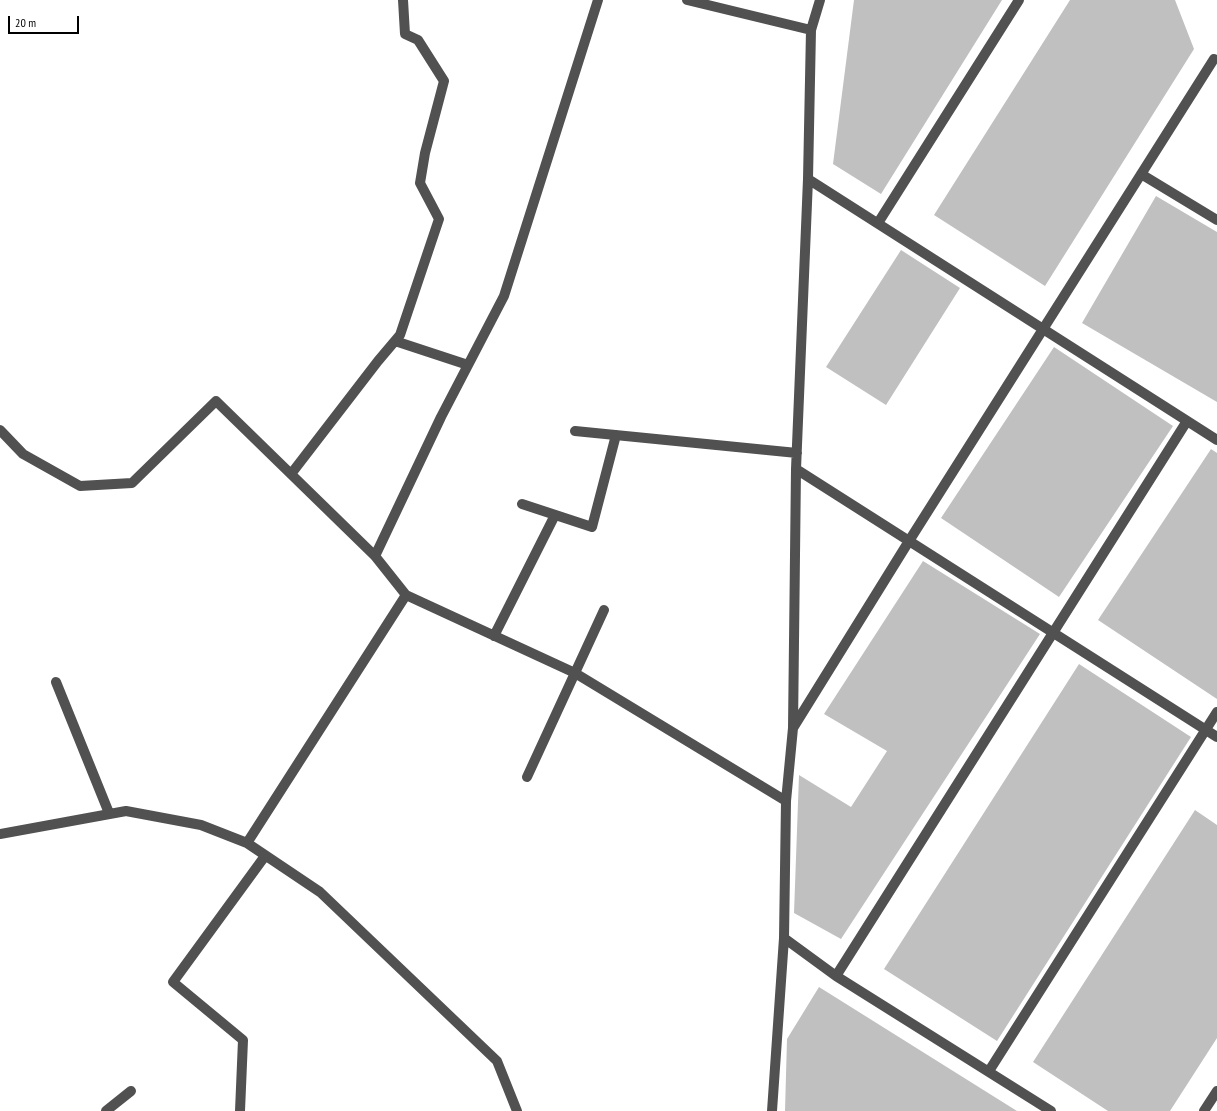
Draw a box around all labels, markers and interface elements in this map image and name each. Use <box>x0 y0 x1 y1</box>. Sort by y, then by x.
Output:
scale bar <box>10 8 81 34</box>
text: 20 m <box>15 15 36 30</box>

